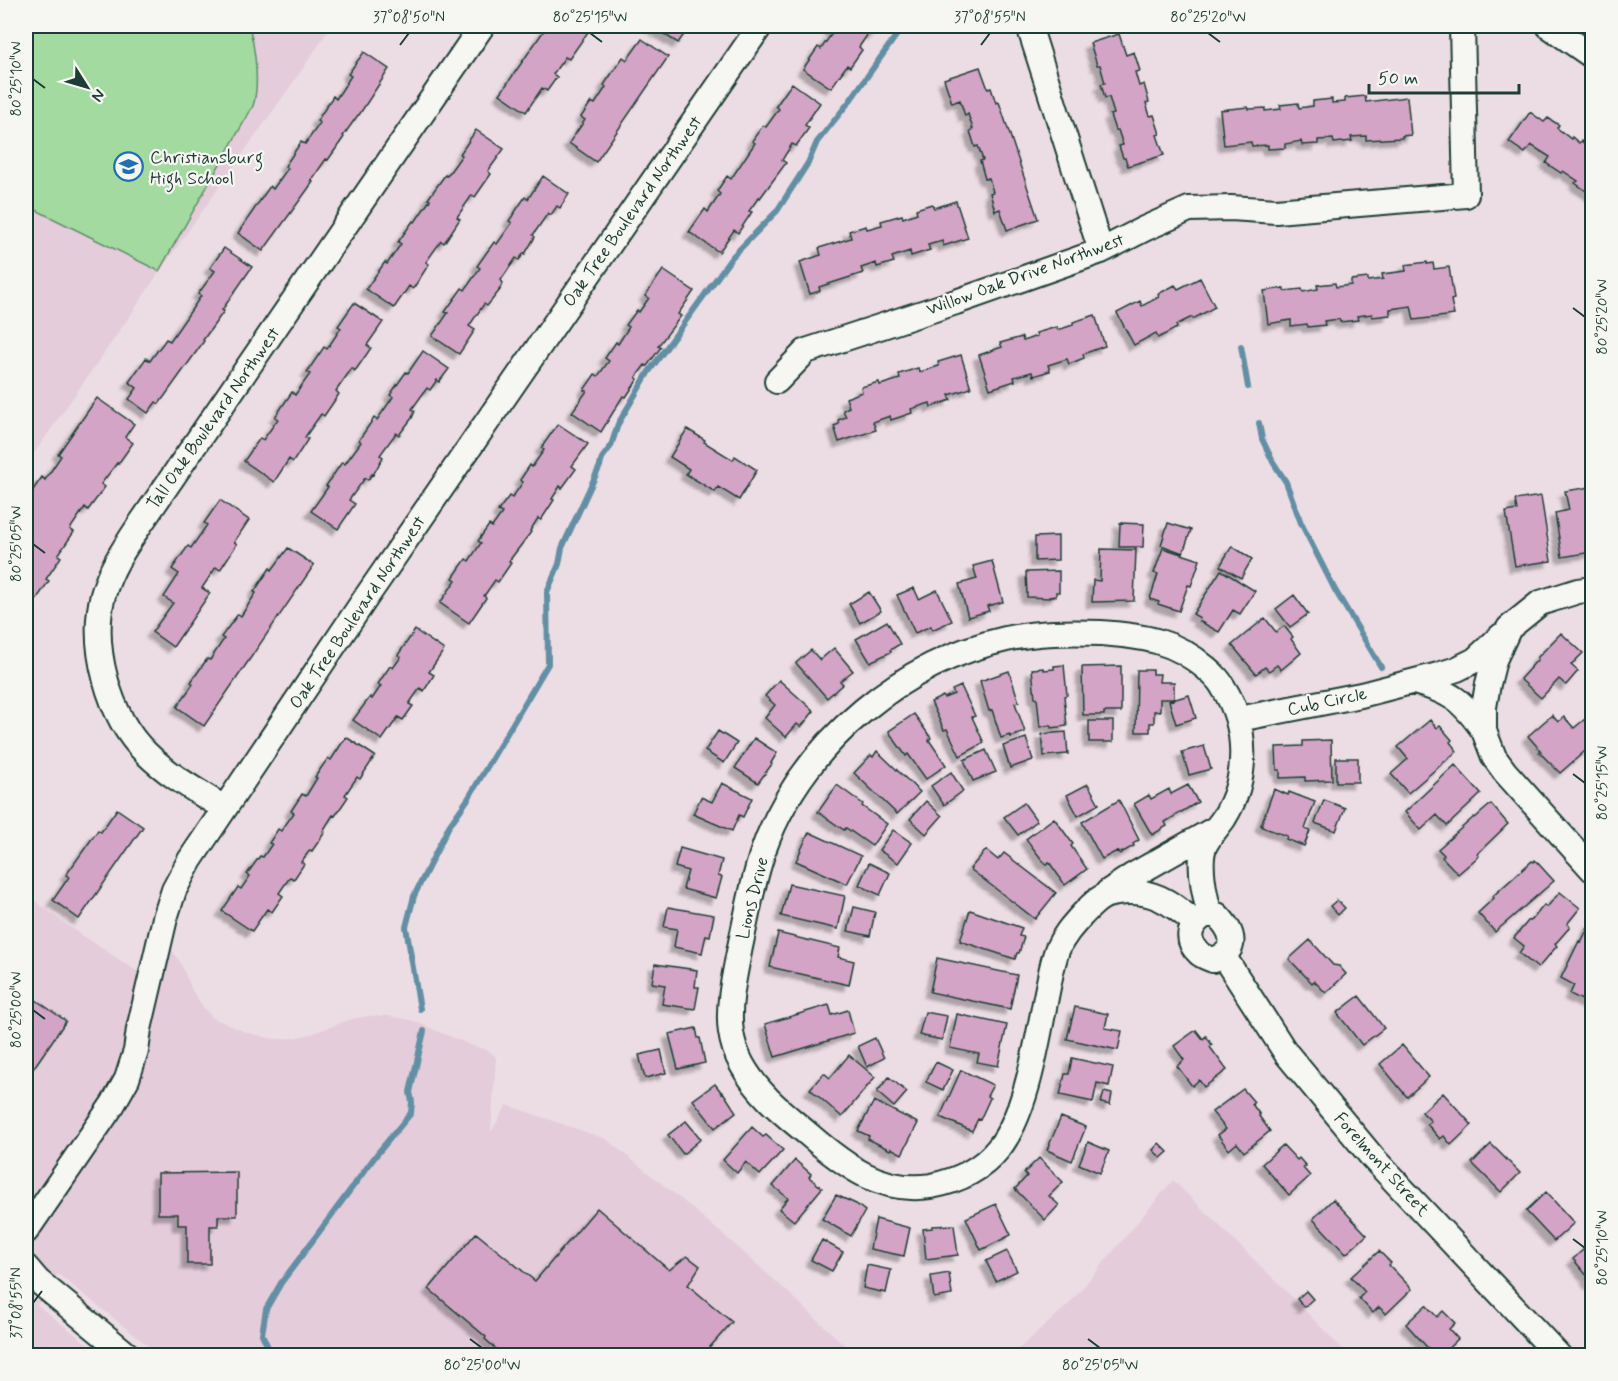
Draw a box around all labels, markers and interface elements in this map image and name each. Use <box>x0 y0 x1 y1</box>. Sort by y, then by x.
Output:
text: 37°08'50"N <box>373 8 445 28</box>
text: 80°25'15"W <box>553 8 627 28</box>
text: 37°08'55"N <box>954 8 1026 28</box>
text: 80°25'20"W <box>1170 8 1246 28</box>
text: 80°25'10"W <box>7 42 27 117</box>
north arrow <box>57 57 117 117</box>
scale bar <box>1369 57 1519 95</box>
text: 50 m <box>1378 67 1418 91</box>
text: N <box>86 85 109 106</box>
street label: Oak Tree Boulevard Northwest <box>558 111 708 312</box>
place label: Christiansburg High School <box>150 146 263 193</box>
school or university icon: Christiansburg High School <box>113 151 145 183</box>
street label: Willow Oak Drive Northwest <box>923 228 1128 322</box>
text: 80°25'20"W <box>1593 279 1613 355</box>
street label: Tall Oak Boulevard Northwest <box>141 322 286 515</box>
text: 80°25'05"W <box>7 506 27 582</box>
street label: Oak Tree Boulevard Northwest <box>284 511 432 714</box>
street label: Cub Circle <box>1285 682 1369 722</box>
text: 80°25'15"W <box>1593 746 1613 820</box>
street label: Lions Drive <box>731 855 775 942</box>
text: 80°25'00"W <box>7 972 27 1048</box>
street label: Forelmont Street <box>1328 1107 1435 1222</box>
text: 80°25'10"W <box>1593 1211 1613 1286</box>
text: 37°08'55"N <box>7 1267 27 1339</box>
text: 80°25'00"W <box>444 1356 520 1376</box>
text: 80°25'05"W <box>1062 1356 1138 1376</box>

